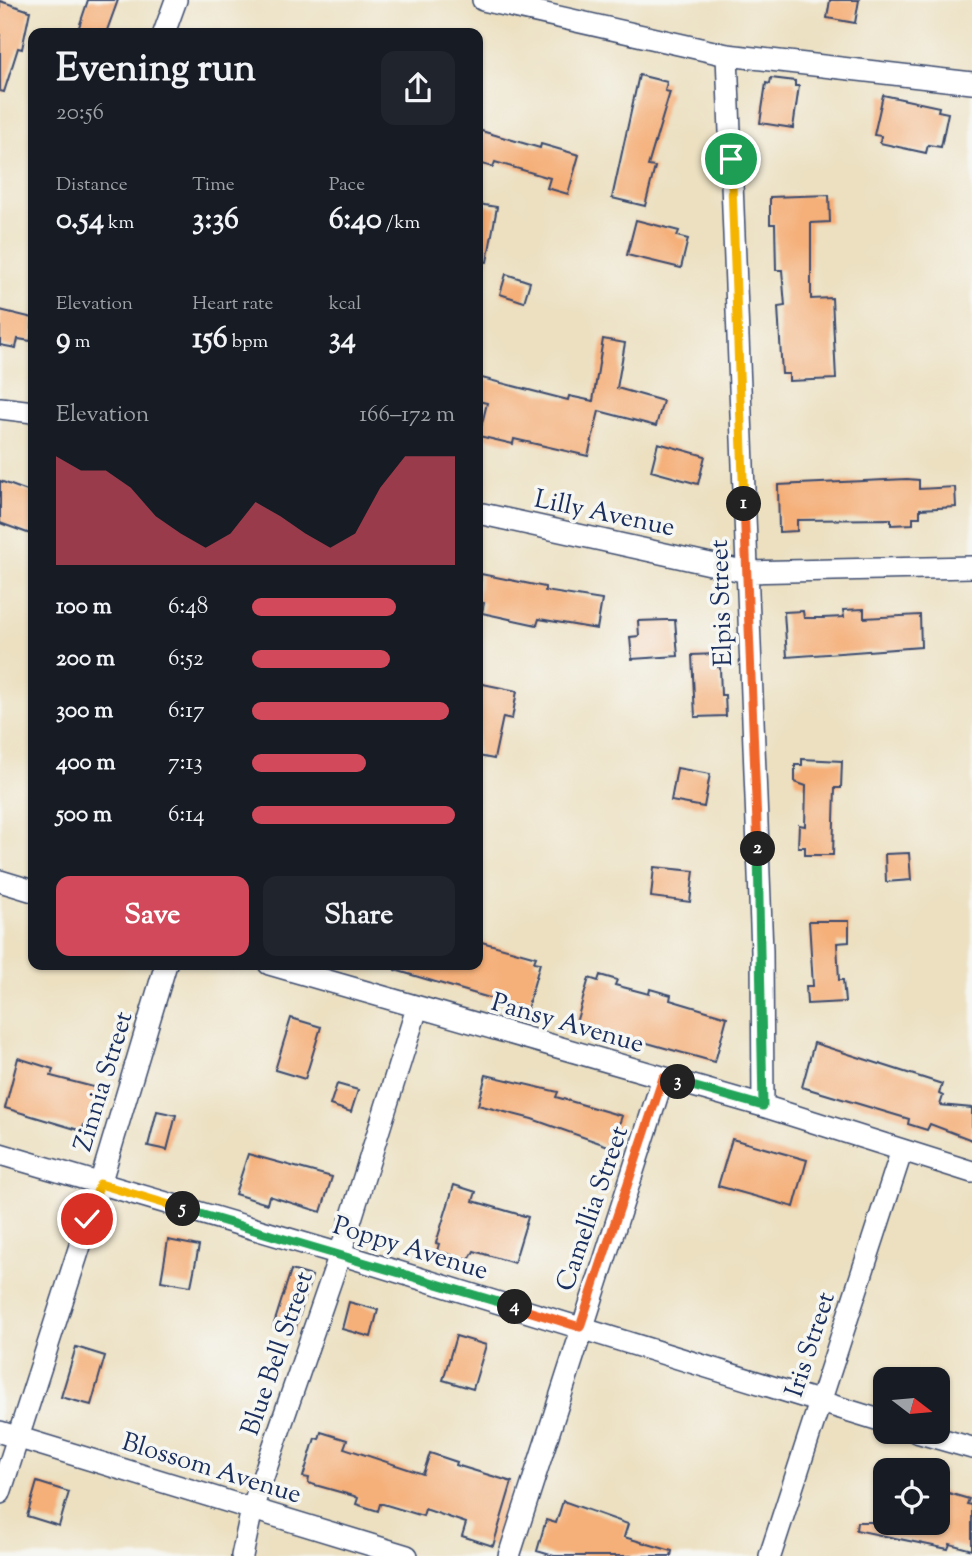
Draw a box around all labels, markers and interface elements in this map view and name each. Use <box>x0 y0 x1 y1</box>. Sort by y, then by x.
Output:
text: Evening run <box>56 44 256 98</box>
button: share <box>381 51 455 125</box>
text: 20:56 <box>56 97 104 130</box>
pin <box>701 129 761 189</box>
icon: arrive <box>712 140 750 178</box>
text: Distance <box>56 172 128 199</box>
text: Time <box>192 172 235 199</box>
text: Pace <box>329 172 365 199</box>
text: 0.54 <box>56 199 104 242</box>
text: 3:36 <box>192 199 239 242</box>
text: 6:40 <box>329 199 382 242</box>
text: km <box>104 210 134 237</box>
text: /km <box>382 210 420 237</box>
text: Elevation <box>56 291 133 318</box>
text: Heart rate <box>192 291 273 318</box>
text: kcal <box>329 291 361 318</box>
text: 9 <box>56 318 71 361</box>
text: 156 <box>192 318 228 361</box>
text: 34 <box>329 318 356 361</box>
text: m <box>71 329 90 356</box>
text: bpm <box>228 329 268 356</box>
text: Elevation <box>56 399 149 432</box>
text: 166–172 m <box>359 399 455 432</box>
street label: Lilly Avenue <box>531 482 678 547</box>
pin: 1 <box>726 486 762 522</box>
text: 1 <box>740 490 747 517</box>
street label: Elpis Street <box>702 539 743 667</box>
text: 100 m <box>56 591 112 624</box>
text: 6:48 <box>168 591 208 624</box>
text: 200 m <box>56 643 115 676</box>
text: 6:52 <box>168 643 204 676</box>
text: 300 m <box>56 695 113 728</box>
text: 6:17 <box>168 695 205 728</box>
text: 400 m <box>56 747 116 780</box>
text: 7:13 <box>168 747 203 780</box>
text: 500 m <box>56 799 112 832</box>
text: 6:14 <box>168 799 205 832</box>
pin: 2 <box>740 832 776 866</box>
text: 2 <box>753 835 762 862</box>
button: Save <box>56 876 249 956</box>
button: Share <box>263 876 455 956</box>
street label: Pansy Avenue <box>487 985 648 1064</box>
street label: Zinnia Street <box>66 1007 143 1156</box>
pin: 3 <box>660 1064 696 1100</box>
text: 3 <box>674 1068 681 1095</box>
street label: Camellia Street <box>548 1121 639 1296</box>
pin <box>57 1189 117 1249</box>
pin: 5 <box>166 1192 200 1226</box>
text: 5 <box>179 1195 186 1222</box>
icon: check <box>68 1200 106 1238</box>
street label: Poppy Avenue <box>328 1208 493 1291</box>
street label: Blue Bell Street <box>233 1267 324 1441</box>
street label: Iris Street <box>777 1287 846 1402</box>
pin: 4 <box>498 1290 532 1324</box>
text: 4 <box>510 1293 519 1320</box>
north arrow <box>873 1367 950 1444</box>
map controls <box>873 1367 950 1535</box>
street label: Blossom Avenue <box>117 1425 306 1514</box>
button: locate <box>873 1458 950 1535</box>

